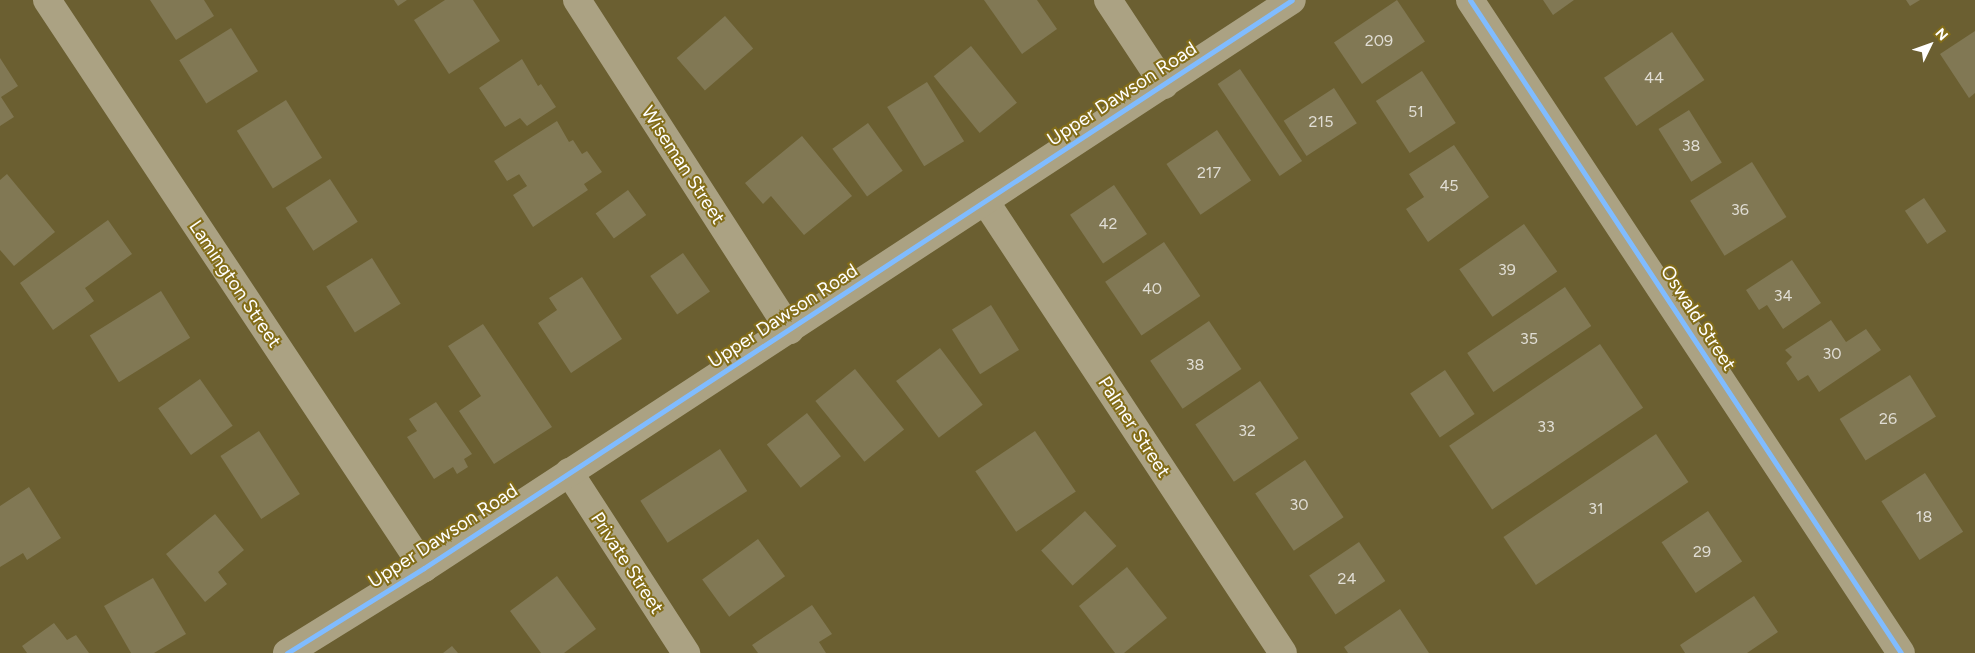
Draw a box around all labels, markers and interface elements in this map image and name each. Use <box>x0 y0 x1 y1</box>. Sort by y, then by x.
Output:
north arrow <box>1905 20 1955 70</box>
text: N <box>1932 25 1951 44</box>
house number: 209 <box>1365 31 1393 51</box>
street label: Upper Dawson Road <box>1043 37 1201 151</box>
house number: 44 <box>1644 68 1664 88</box>
street label: Wiseman Street <box>636 102 730 228</box>
house number: 51 <box>1408 102 1424 122</box>
house number: 215 <box>1309 112 1333 132</box>
house number: 38 <box>1682 136 1700 156</box>
house number: 217 <box>1197 163 1221 183</box>
house number: 45 <box>1439 176 1459 196</box>
house number: 36 <box>1731 200 1749 220</box>
house number: 42 <box>1099 214 1117 234</box>
street label: Lamington Street <box>184 216 286 352</box>
street label: Upper Dawson Road <box>704 259 862 373</box>
house number: 39 <box>1498 260 1516 280</box>
street label: Oswald Street <box>1655 261 1741 375</box>
house number: 40 <box>1142 279 1162 299</box>
house number: 34 <box>1774 286 1792 306</box>
house number: 35 <box>1520 329 1538 349</box>
house number: 30 <box>1823 344 1841 364</box>
house number: 38 <box>1186 355 1204 375</box>
street label: Palmer Street <box>1093 372 1175 482</box>
house number: 26 <box>1879 409 1897 429</box>
house number: 33 <box>1537 417 1555 437</box>
house number: 32 <box>1238 421 1256 441</box>
street label: Upper Dawson Road <box>364 479 522 593</box>
house number: 30 <box>1290 495 1308 515</box>
house number: 31 <box>1588 499 1604 519</box>
house number: 18 <box>1916 507 1932 527</box>
street label: Private Street <box>586 508 668 618</box>
house number: 29 <box>1693 542 1711 562</box>
house number: 24 <box>1338 569 1356 589</box>

